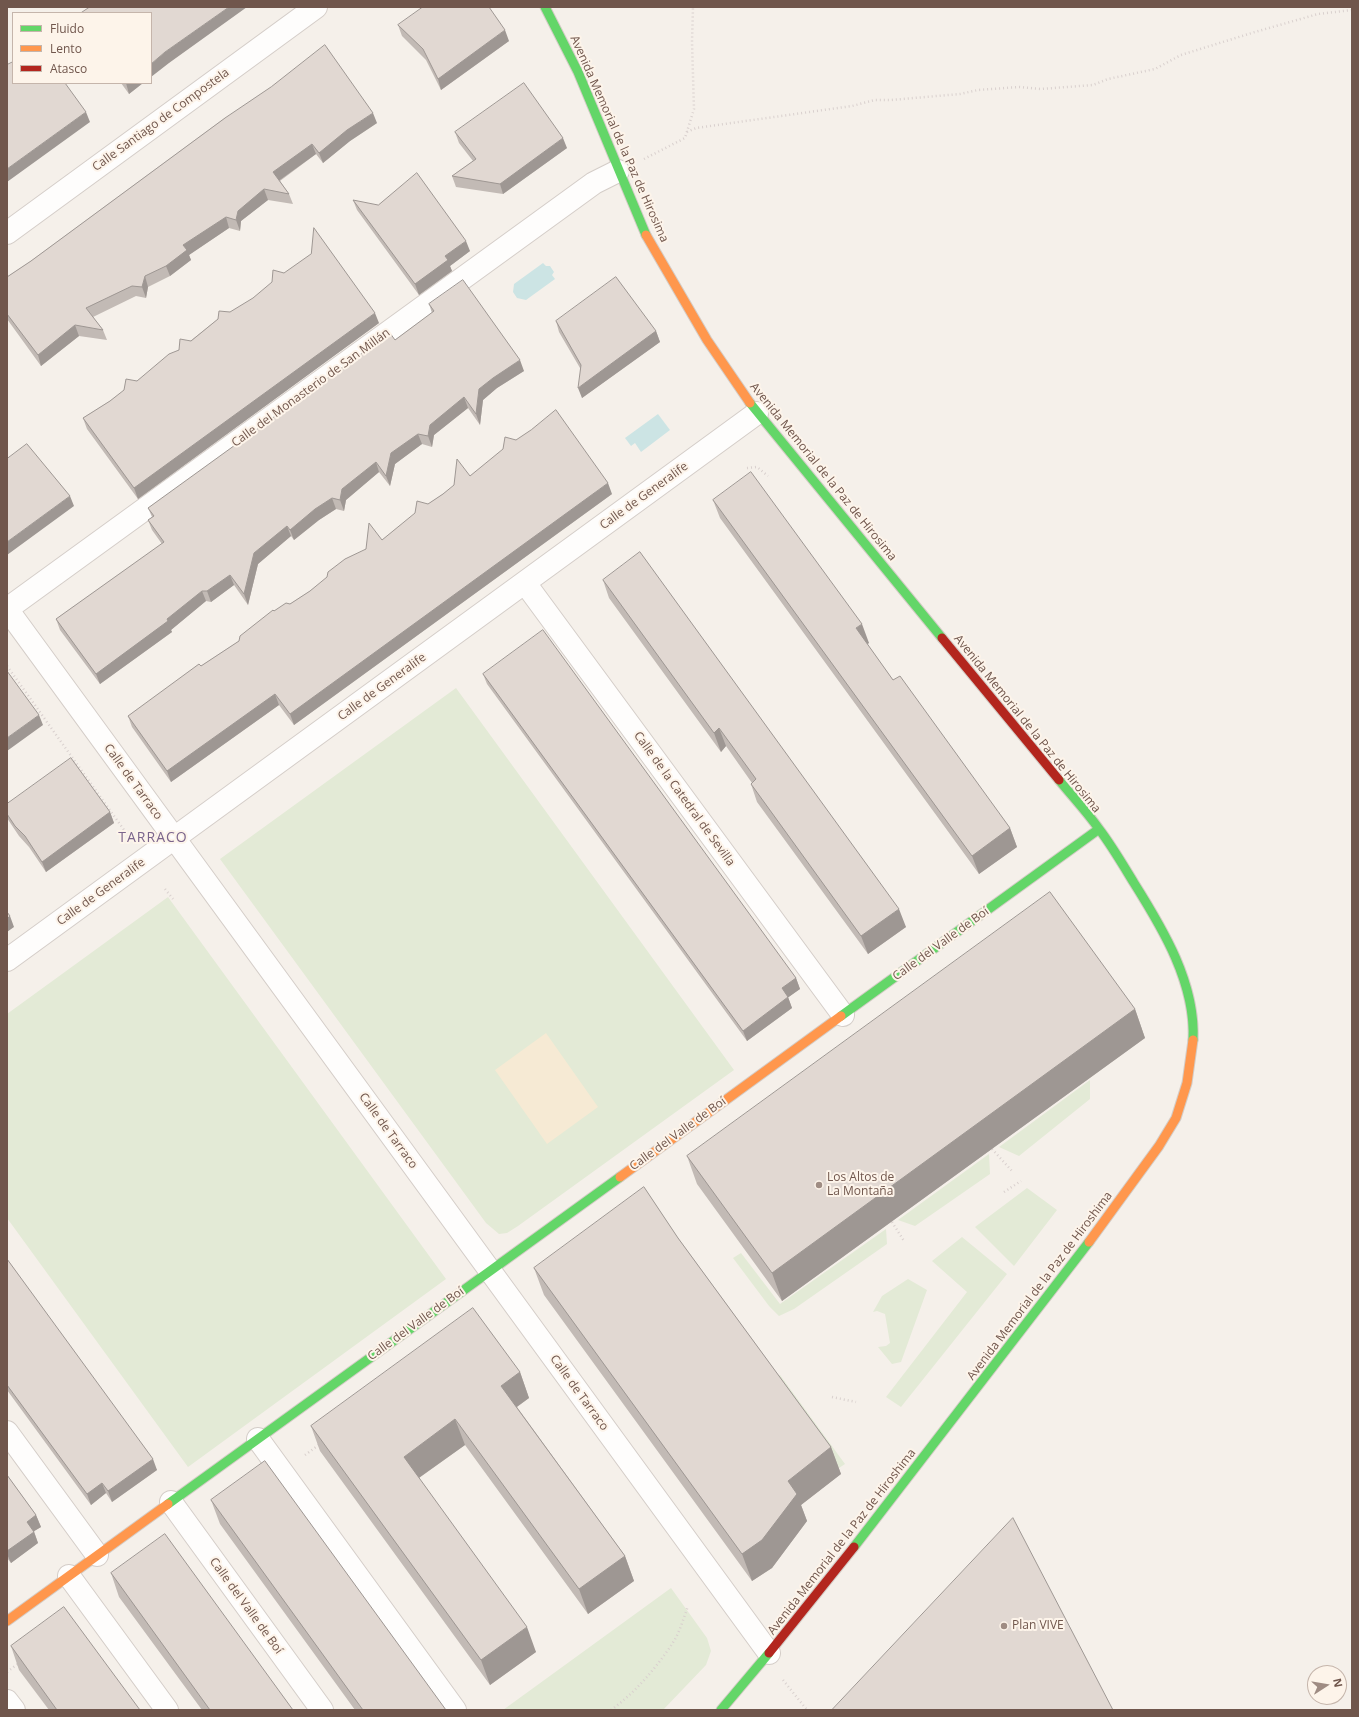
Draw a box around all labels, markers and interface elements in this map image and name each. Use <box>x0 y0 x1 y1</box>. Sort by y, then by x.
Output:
legend <box>12 12 152 84</box>
text: Fluido <box>50 20 84 37</box>
street label: Avenida Memorial de la Paz de Hirosima <box>567 33 671 245</box>
text: Lento <box>50 40 82 57</box>
text: Atasco <box>50 60 87 77</box>
street label: Calle Santiago de Compostela <box>90 65 232 175</box>
street label: Calle del Monasterio de San Millán <box>229 326 393 450</box>
street label: Avenida Memorial de la Paz de Hirosima <box>747 380 899 564</box>
street label: Calle de Generalife <box>597 459 691 533</box>
street label: Avenida Memorial de la Paz de Hirosima <box>951 632 1103 816</box>
street label: Calle de Generalife <box>335 650 429 724</box>
street label: Calle de la Catedral de Sevilla <box>630 729 738 869</box>
street label: Calle de Tarraco <box>101 741 165 823</box>
district label: TARRACO <box>118 830 188 846</box>
street label: Calle de Generalife <box>54 855 148 929</box>
street label: Calle del Valle de Boí <box>890 904 992 984</box>
street label: Calle de Tarraco <box>356 1090 420 1172</box>
street label: Calle del Valle de Boí <box>627 1094 729 1174</box>
place label: Los Altos de La Montaña <box>827 1171 894 1199</box>
marker: Los Altos de La Montaña <box>814 1180 824 1190</box>
street label: Avenida Memorial de la Paz de Hiroshima <box>964 1189 1116 1383</box>
street label: Calle del Valle de Boí <box>365 1284 467 1364</box>
street label: Calle de Tarraco <box>547 1352 611 1434</box>
street label: Avenida Memorial de la Paz de Hiroshima <box>765 1446 919 1638</box>
street label: Calle del Valle de Boí <box>206 1555 286 1657</box>
place label: Plan VIVE <box>1012 1619 1064 1633</box>
marker: Plan VIVE <box>999 1621 1009 1631</box>
north arrow <box>1307 1665 1347 1705</box>
text: N <box>1330 1677 1347 1689</box>

